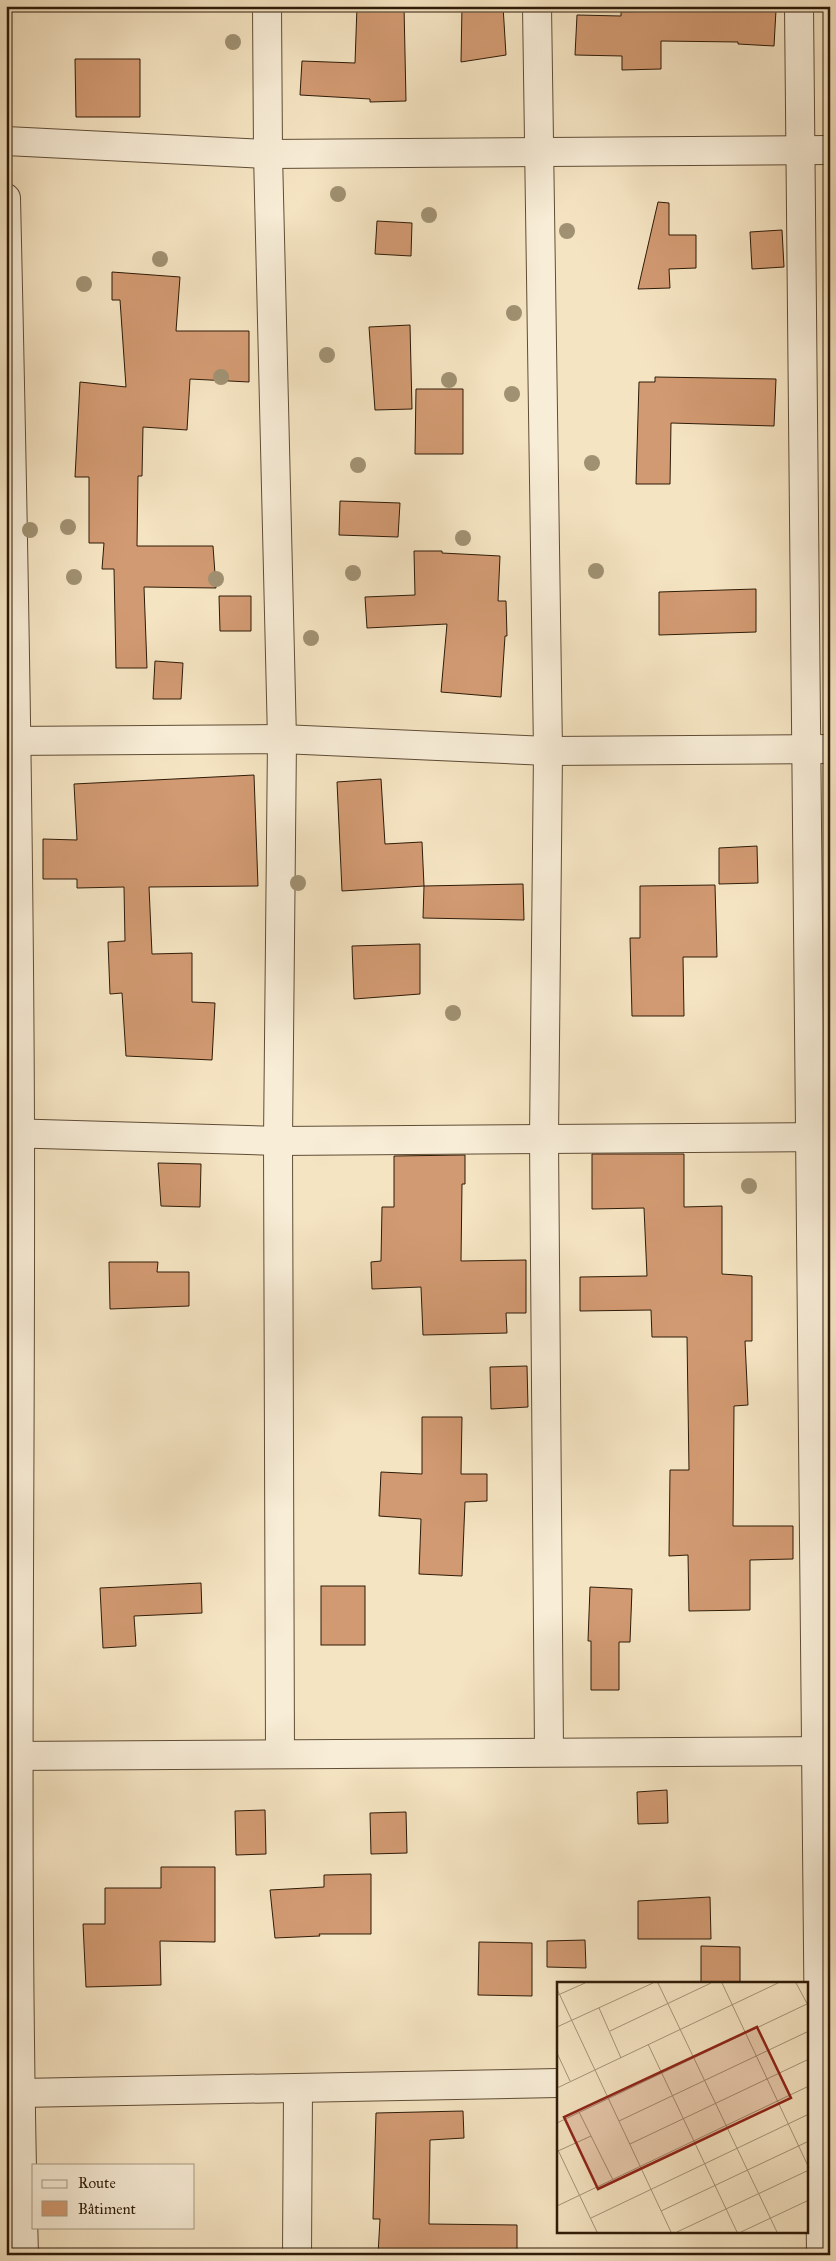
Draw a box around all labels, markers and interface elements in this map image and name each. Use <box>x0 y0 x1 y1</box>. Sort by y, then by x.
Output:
inset map <box>557 1982 808 2234</box>
legend <box>32 2164 195 2228</box>
text: Route <box>78 2174 116 2192</box>
text: Bâtiment <box>78 2200 137 2218</box>

